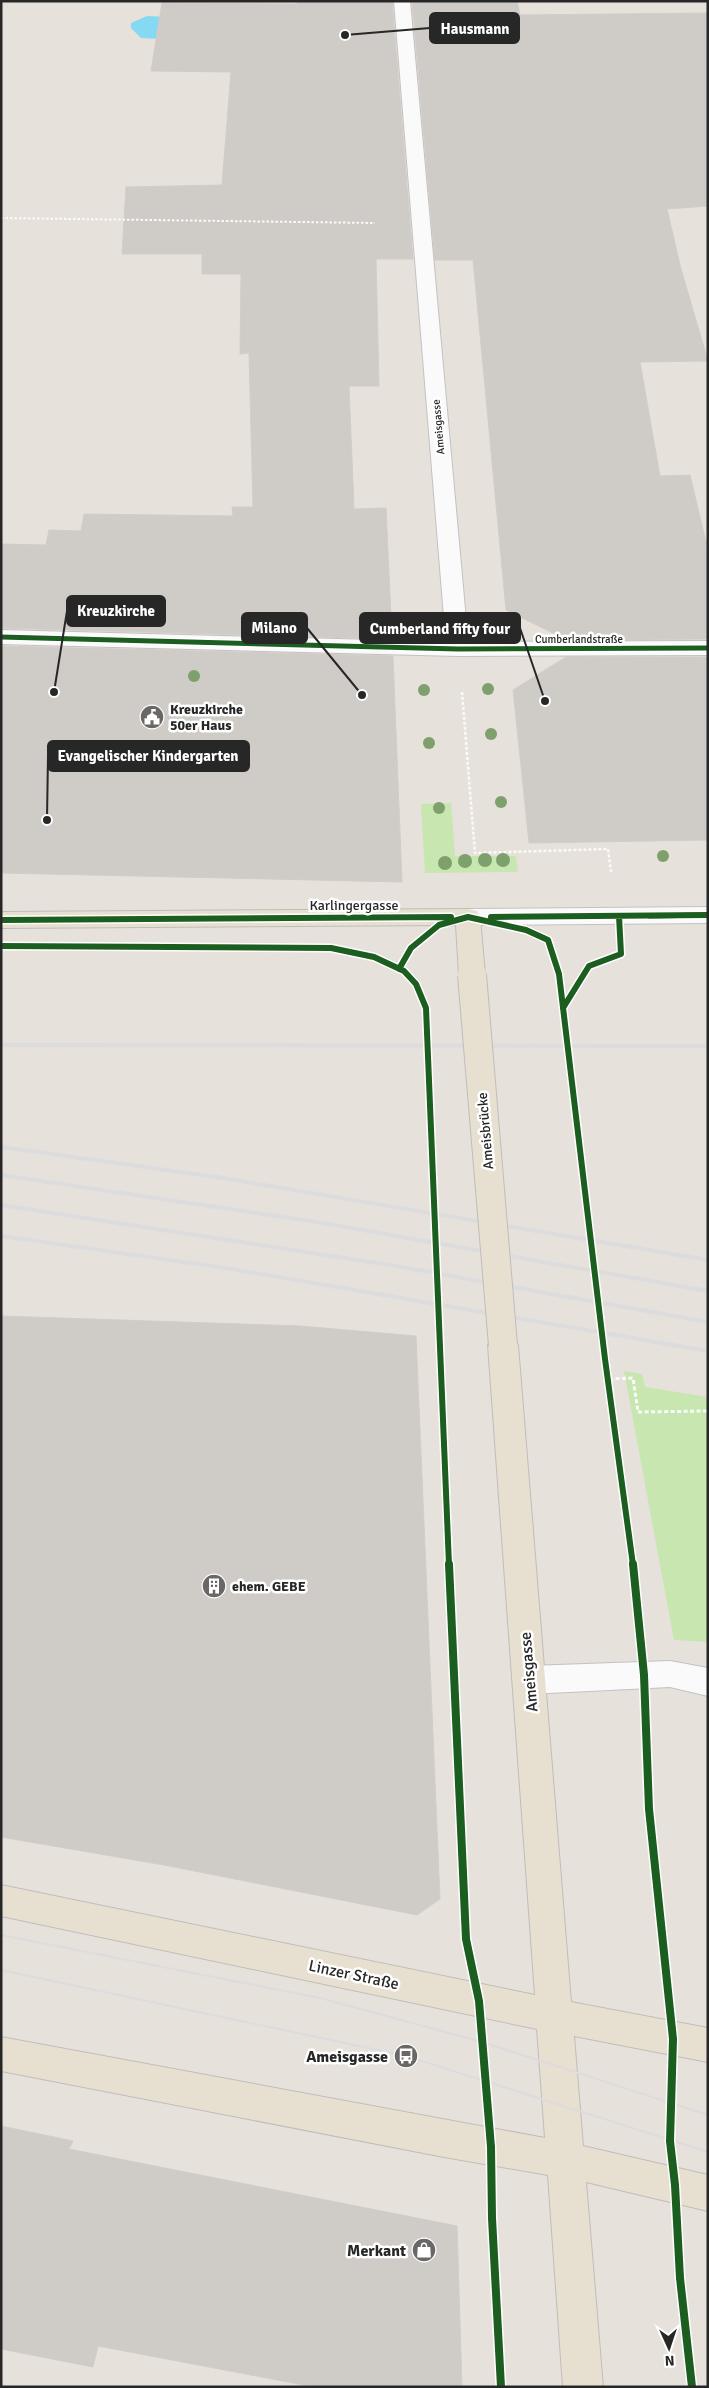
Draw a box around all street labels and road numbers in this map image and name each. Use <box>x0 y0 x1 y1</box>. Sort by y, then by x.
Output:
street label: Ameisgasse <box>430 399 447 455</box>
street label: Cumberlandstraße <box>535 633 623 646</box>
street label: Karlingergasse <box>309 897 399 914</box>
street label: Ameisbrücke <box>474 1092 497 1170</box>
street label: Ameisgasse <box>516 1631 542 1713</box>
street label: Linzer Straße <box>307 1956 401 1994</box>

